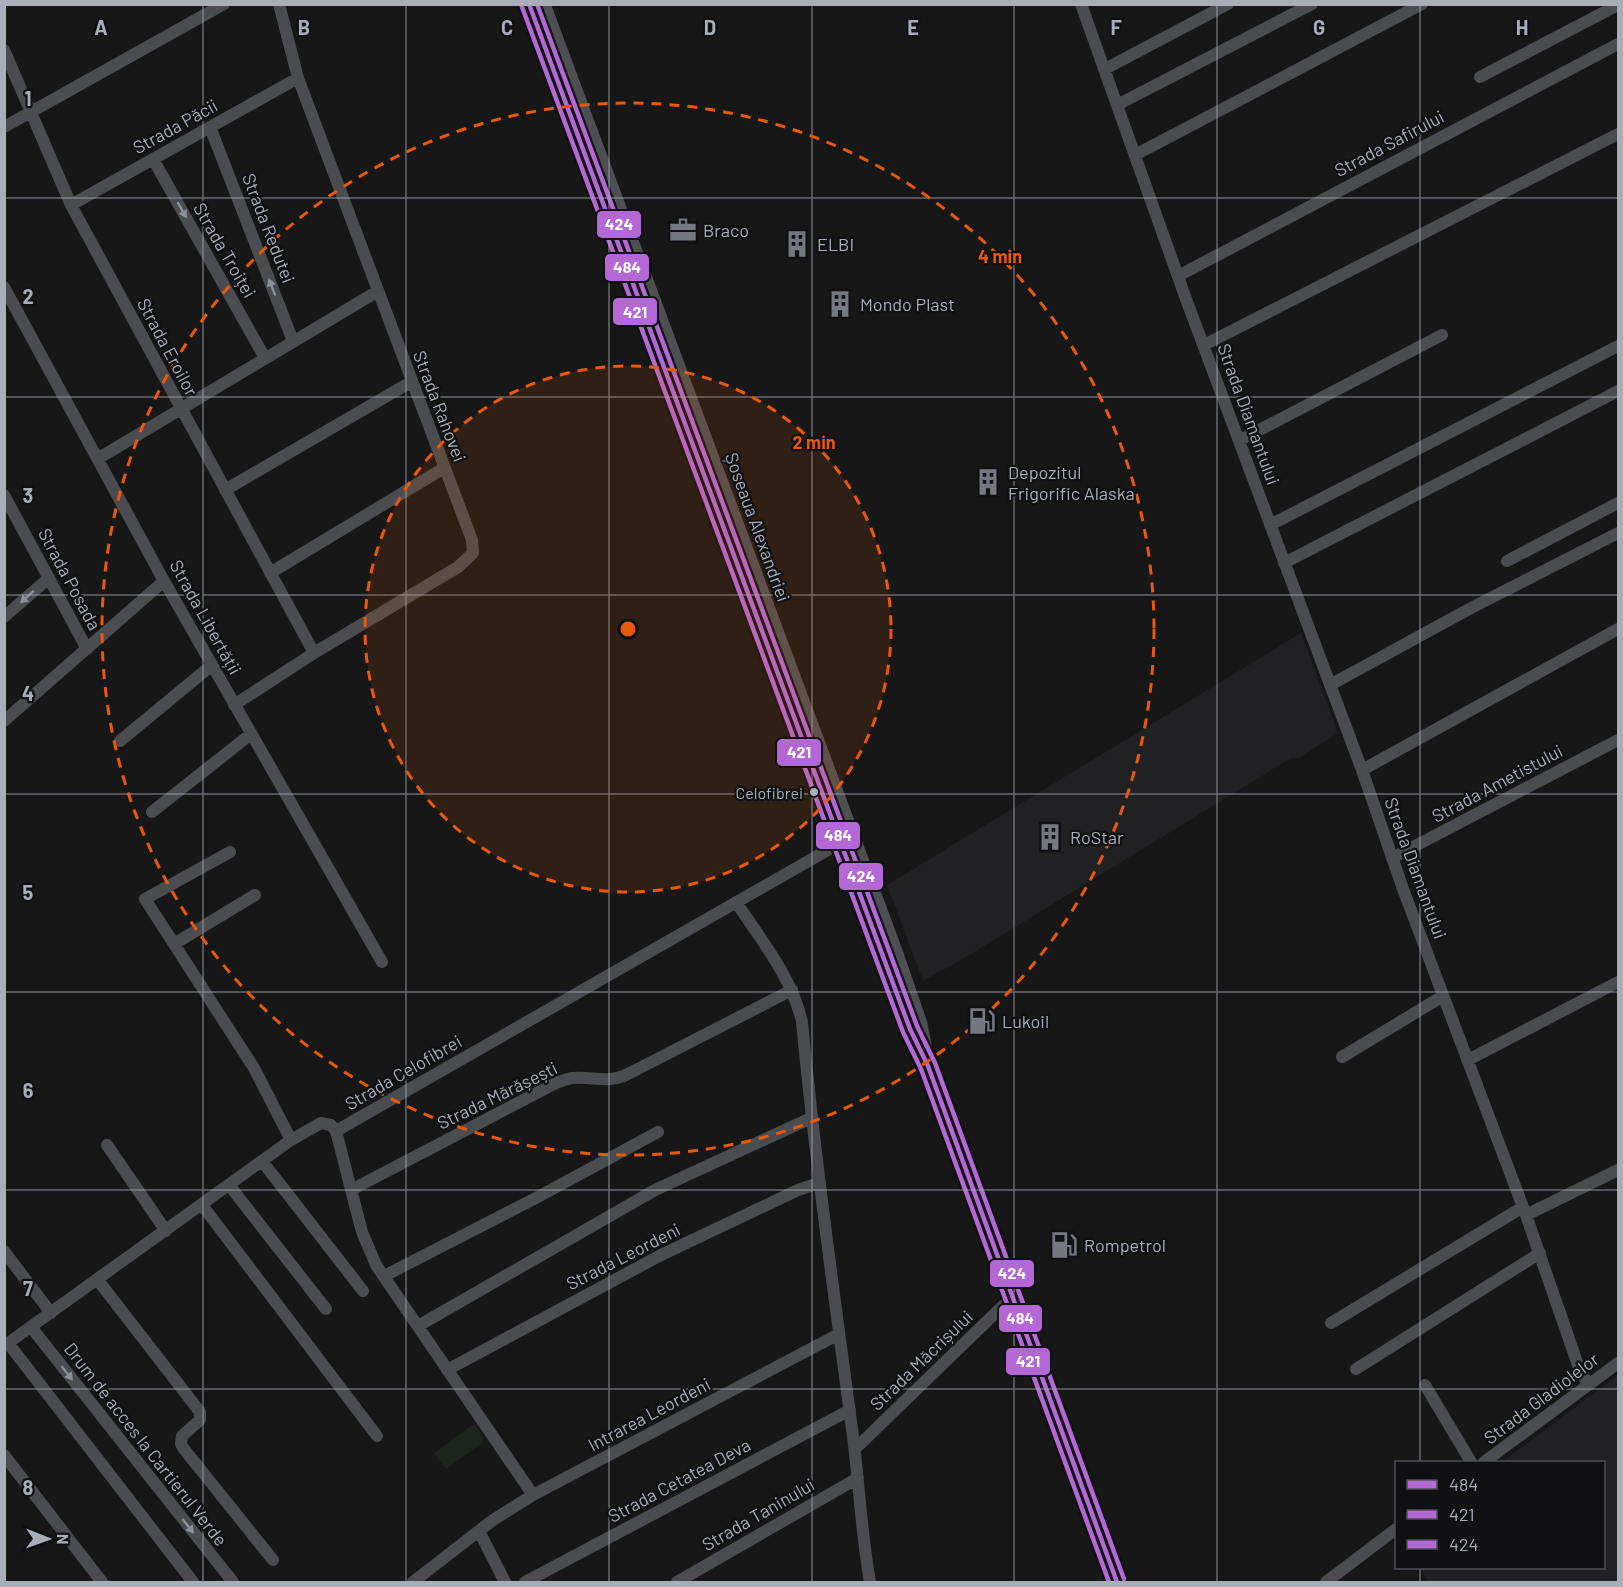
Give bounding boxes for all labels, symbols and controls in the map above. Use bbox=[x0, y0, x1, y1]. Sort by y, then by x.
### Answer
text: A bbox=[94, 15, 108, 39]
text: B bbox=[298, 15, 310, 39]
text: C bbox=[501, 15, 513, 39]
text: D bbox=[704, 15, 716, 39]
text: E bbox=[907, 15, 919, 39]
text: F bbox=[1110, 15, 1122, 39]
text: G bbox=[1313, 15, 1325, 39]
text: H bbox=[1516, 15, 1528, 39]
text: 1 bbox=[24, 86, 32, 110]
street label: Strada Păcii bbox=[129, 94, 221, 158]
street label: Strada Safirului bbox=[1331, 105, 1447, 181]
street label: Strada Redutei bbox=[238, 170, 300, 286]
street label: Strada Troiței bbox=[189, 199, 261, 301]
one-way arrow bbox=[177, 202, 187, 219]
line badge: 424 bbox=[596, 210, 642, 239]
text: 424 bbox=[605, 214, 633, 233]
office icon: Braco bbox=[668, 215, 698, 245]
place label: Braco bbox=[703, 219, 749, 241]
building icon: ELBI bbox=[782, 229, 812, 259]
place label: ELBI bbox=[817, 233, 854, 255]
text: 4 min bbox=[978, 245, 1022, 267]
line badge: 484 bbox=[604, 253, 650, 282]
text: 484 bbox=[613, 257, 641, 276]
one-way arrow bbox=[267, 278, 276, 296]
text: 2 bbox=[22, 284, 34, 308]
building icon: Mondo Plast bbox=[825, 289, 855, 319]
place label: Mondo Plast bbox=[860, 293, 955, 315]
street label: Strada Eroilor bbox=[133, 294, 203, 400]
line badge: 421 bbox=[612, 297, 658, 326]
text: 421 bbox=[623, 302, 647, 321]
street label: Strada Diamantului bbox=[1213, 340, 1285, 488]
street label: Strada Rahovei bbox=[409, 347, 471, 465]
text: 2 min bbox=[792, 431, 836, 453]
street label: Șoseaua Alexandriei bbox=[721, 449, 795, 605]
place label: Depozitul Frigorific Alaska bbox=[1008, 461, 1135, 504]
building icon: Depozitul Frigorific Alaska bbox=[973, 467, 1003, 497]
text: 3 bbox=[23, 483, 33, 507]
street label: Strada Posada bbox=[34, 524, 106, 634]
street label: Strada Libertății bbox=[165, 556, 247, 678]
one-way arrow bbox=[19, 590, 34, 604]
centre of rings bbox=[618, 619, 638, 639]
text: 4 bbox=[22, 681, 34, 705]
line badge: 421 bbox=[776, 738, 822, 767]
street label: Strada Ametistului bbox=[1428, 739, 1566, 827]
text: 421 bbox=[787, 742, 811, 761]
place label: Celofibrei bbox=[735, 783, 803, 802]
marker: Celofibrei bbox=[808, 786, 820, 798]
street label: Strada Diamantului bbox=[1380, 794, 1452, 942]
line badge: 484 bbox=[815, 821, 861, 850]
building icon: RoStar bbox=[1035, 822, 1065, 852]
text: 484 bbox=[824, 825, 852, 844]
place label: RoStar bbox=[1070, 826, 1124, 848]
line badge: 424 bbox=[838, 862, 884, 891]
text: 424 bbox=[847, 866, 875, 885]
text: 5 bbox=[23, 880, 34, 904]
fuel station icon: Lukoil bbox=[967, 1006, 997, 1036]
place label: Lukoil bbox=[1002, 1010, 1049, 1032]
street label: Strada Celofibrei bbox=[341, 1030, 465, 1114]
street label: Strada Mărășești bbox=[433, 1056, 561, 1134]
text: 6 bbox=[23, 1078, 34, 1102]
street label: Strada Leordeni bbox=[562, 1218, 684, 1294]
fuel station icon: Rompetrol bbox=[1049, 1230, 1079, 1260]
place label: Rompetrol bbox=[1084, 1234, 1166, 1256]
line badge: 424 bbox=[989, 1259, 1035, 1288]
text: 424 bbox=[998, 1263, 1026, 1282]
text: 7 bbox=[23, 1276, 33, 1300]
line badge: 484 bbox=[998, 1304, 1043, 1333]
street label: Strada Măcrișului bbox=[865, 1305, 977, 1415]
text: 484 bbox=[1006, 1308, 1034, 1327]
street label: Drum de acces la Cartierul Verde bbox=[60, 1338, 232, 1550]
line badge: 421 bbox=[1005, 1347, 1051, 1376]
street label: Strada Gladiolelor bbox=[1479, 1347, 1603, 1448]
text: 421 bbox=[1016, 1351, 1040, 1370]
one-way arrow bbox=[61, 1365, 74, 1381]
street label: Intrarea Leordeni bbox=[584, 1373, 714, 1455]
street label: Strada Cetatea Deva bbox=[604, 1433, 754, 1527]
legend bbox=[1395, 1461, 1605, 1569]
street label: Strada Taninului bbox=[698, 1473, 818, 1555]
text: 484 bbox=[1449, 1473, 1478, 1495]
text: 8 bbox=[23, 1475, 34, 1499]
text: 421 bbox=[1449, 1503, 1475, 1525]
north arrow bbox=[18, 1509, 78, 1569]
one-way arrow bbox=[182, 1518, 195, 1534]
text: 424 bbox=[1449, 1533, 1478, 1555]
text: N bbox=[54, 1534, 73, 1545]

